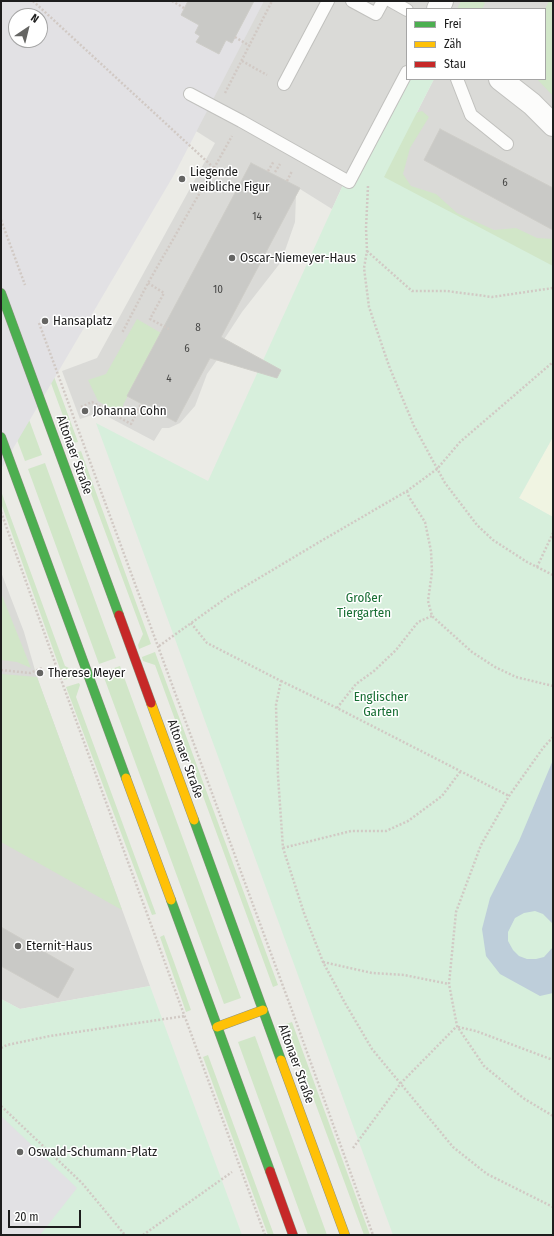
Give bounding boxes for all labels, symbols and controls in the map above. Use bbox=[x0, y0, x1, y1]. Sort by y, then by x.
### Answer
north arrow bbox=[8, 8, 48, 48]
legend bbox=[406, 8, 546, 80]
text: N bbox=[28, 11, 41, 26]
text: Frei bbox=[444, 17, 462, 31]
text: Zäh bbox=[444, 37, 462, 51]
text: Stau bbox=[444, 57, 466, 71]
place label: Liegende weibliche Figur bbox=[190, 164, 270, 195]
marker: Liegende weibliche Figur bbox=[177, 174, 187, 184]
house number: 6 bbox=[502, 176, 508, 190]
house number: 14 bbox=[252, 210, 262, 224]
place label: Oscar-Niemeyer-Haus bbox=[240, 250, 356, 266]
marker: Oscar-Niemeyer-Haus bbox=[227, 253, 237, 263]
house number: 10 bbox=[213, 283, 223, 297]
place label: Hansaplatz bbox=[53, 313, 112, 329]
marker: Hansaplatz bbox=[40, 316, 50, 326]
house number: 8 bbox=[195, 321, 201, 335]
house number: 6 bbox=[184, 342, 190, 356]
house number: 4 bbox=[166, 372, 172, 386]
place label: Johanna Cohn bbox=[93, 403, 167, 419]
marker: Johanna Cohn bbox=[80, 406, 90, 416]
street label: Altonaer Straße bbox=[52, 413, 96, 497]
park label: Großer Tiergarten bbox=[337, 590, 391, 621]
place label: Therese Meyer bbox=[48, 665, 125, 681]
marker: Therese Meyer bbox=[35, 668, 45, 678]
park label: Englischer Garten bbox=[354, 689, 408, 720]
street label: Altonaer Straße bbox=[163, 717, 207, 801]
place label: Eternit-Haus bbox=[26, 938, 92, 954]
marker: Eternit-Haus bbox=[13, 941, 23, 951]
street label: Altonaer Straße bbox=[274, 1022, 318, 1106]
place label: Oswald-Schumann-Platz bbox=[28, 1144, 157, 1160]
marker: Oswald-Schumann-Platz bbox=[15, 1147, 25, 1157]
scale bar bbox=[10, 1202, 83, 1228]
text: 20 m bbox=[15, 1210, 39, 1224]

